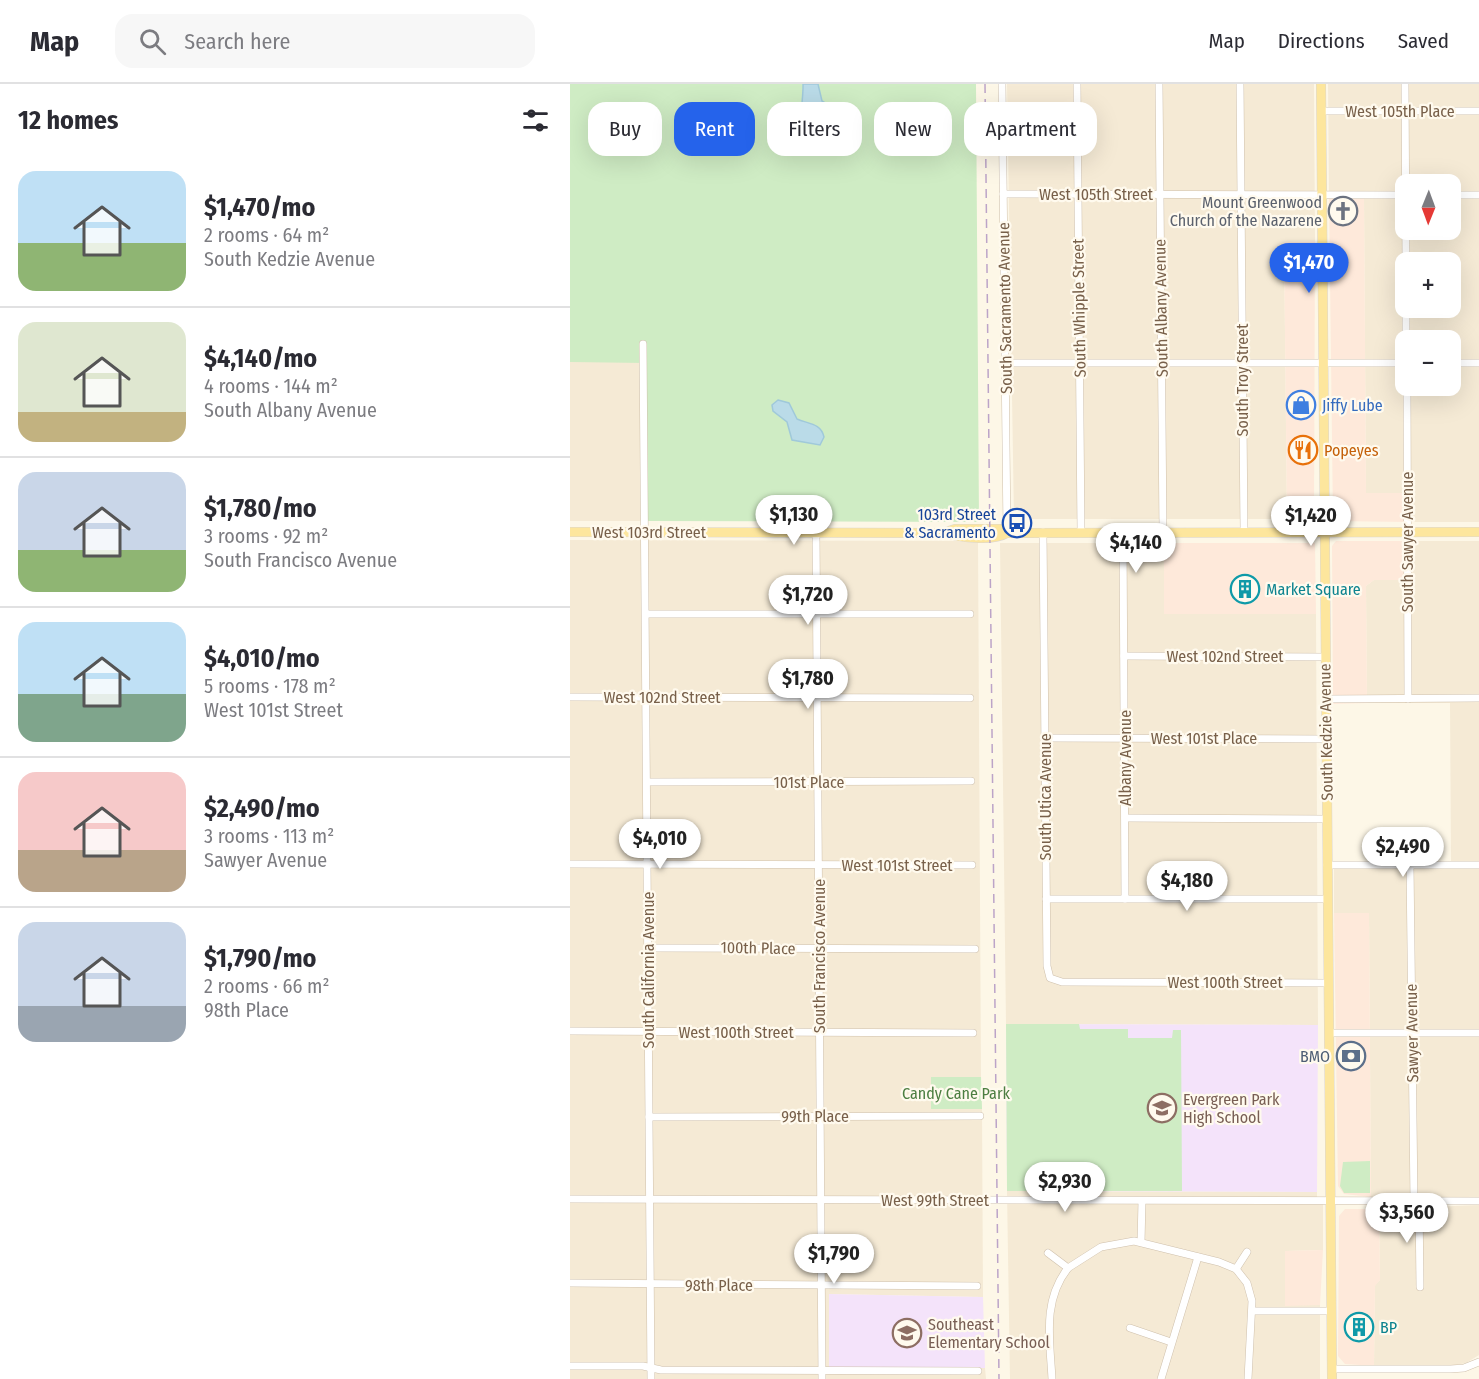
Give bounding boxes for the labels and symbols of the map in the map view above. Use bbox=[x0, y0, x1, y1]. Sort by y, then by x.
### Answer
street label: West 105th Place bbox=[1345, 102, 1455, 121]
north arrow bbox=[1395, 174, 1461, 240]
street label: West 105th Street bbox=[1039, 185, 1154, 204]
place label: Mount Greenwood Church of the Nazarene bbox=[1170, 193, 1322, 230]
church icon: Mount Greenwood Church of the Nazarene bbox=[1327, 195, 1359, 227]
street label: South Sacramento Avenue bbox=[994, 222, 1016, 394]
street label: South Whipple Street bbox=[1068, 238, 1090, 378]
street label: South Albany Avenue bbox=[1150, 239, 1172, 377]
pin: $1,470 bbox=[1260, 243, 1358, 294]
street label: South Troy Street bbox=[1233, 323, 1252, 436]
shop icon: Jiffy Lube bbox=[1285, 389, 1317, 421]
place label: Jiffy Lube bbox=[1322, 396, 1383, 415]
restaurant icon: Popeyes bbox=[1287, 434, 1319, 466]
place label: Popeyes bbox=[1324, 441, 1379, 460]
street label: South Sawyer Avenue bbox=[1398, 472, 1417, 612]
pin: $1,130 bbox=[745, 495, 843, 546]
pin: $1,420 bbox=[1262, 496, 1360, 547]
place label: 103rd Street & Sacramento bbox=[904, 505, 997, 542]
bus stop icon: 103rd Street & Sacramento bbox=[1001, 507, 1033, 539]
street label: West 103rd Street bbox=[592, 523, 707, 542]
pin: $4,140 bbox=[1087, 523, 1185, 574]
building icon: Market Square bbox=[1229, 573, 1261, 605]
pin: $1,720 bbox=[759, 575, 857, 626]
place label: Market Square bbox=[1266, 580, 1361, 599]
street label: West 102nd Street bbox=[1166, 647, 1284, 666]
pin: $1,780 bbox=[759, 659, 857, 710]
street label: South Kedzie Avenue bbox=[1315, 663, 1337, 801]
street label: West 102nd Street bbox=[603, 688, 721, 707]
street label: Albany Avenue bbox=[1116, 710, 1135, 806]
street label: West 101st Place bbox=[1151, 729, 1257, 748]
street label: South Utica Avenue bbox=[1036, 733, 1055, 861]
street label: 101st Place bbox=[774, 773, 845, 792]
pin: $4,010 bbox=[611, 819, 709, 870]
pin: $2,490 bbox=[1354, 827, 1452, 878]
street label: West 101st Street bbox=[841, 856, 953, 875]
pin: $4,180 bbox=[1138, 861, 1236, 912]
street label: South Francisco Avenue bbox=[810, 879, 829, 1033]
street label: South California Avenue bbox=[639, 891, 658, 1048]
street label: 100th Place bbox=[720, 938, 796, 958]
street label: West 100th Street bbox=[1167, 973, 1283, 992]
street label: Sawyer Avenue bbox=[1402, 983, 1422, 1082]
street label: West 100th Street bbox=[678, 1023, 794, 1042]
bank icon: BMO bbox=[1335, 1040, 1367, 1072]
place label: BMO bbox=[1300, 1047, 1330, 1066]
park label: Candy Cane Park bbox=[902, 1084, 1011, 1103]
place label: Evergreen Park High School bbox=[1183, 1090, 1280, 1127]
school or university icon: Evergreen Park High School bbox=[1146, 1092, 1178, 1124]
street label: 99th Place bbox=[781, 1107, 849, 1126]
pin: $2,930 bbox=[1016, 1162, 1114, 1213]
street label: West 99th Street bbox=[881, 1191, 990, 1210]
pin: $3,560 bbox=[1358, 1193, 1456, 1244]
pin: $1,790 bbox=[785, 1234, 883, 1285]
street label: 98th Place bbox=[685, 1276, 753, 1295]
building icon: BP bbox=[1343, 1311, 1375, 1343]
place label: Southeast Elementary School bbox=[928, 1315, 1050, 1352]
school or university icon: Southeast Elementary School bbox=[891, 1317, 923, 1349]
place label: BP bbox=[1380, 1318, 1397, 1337]

